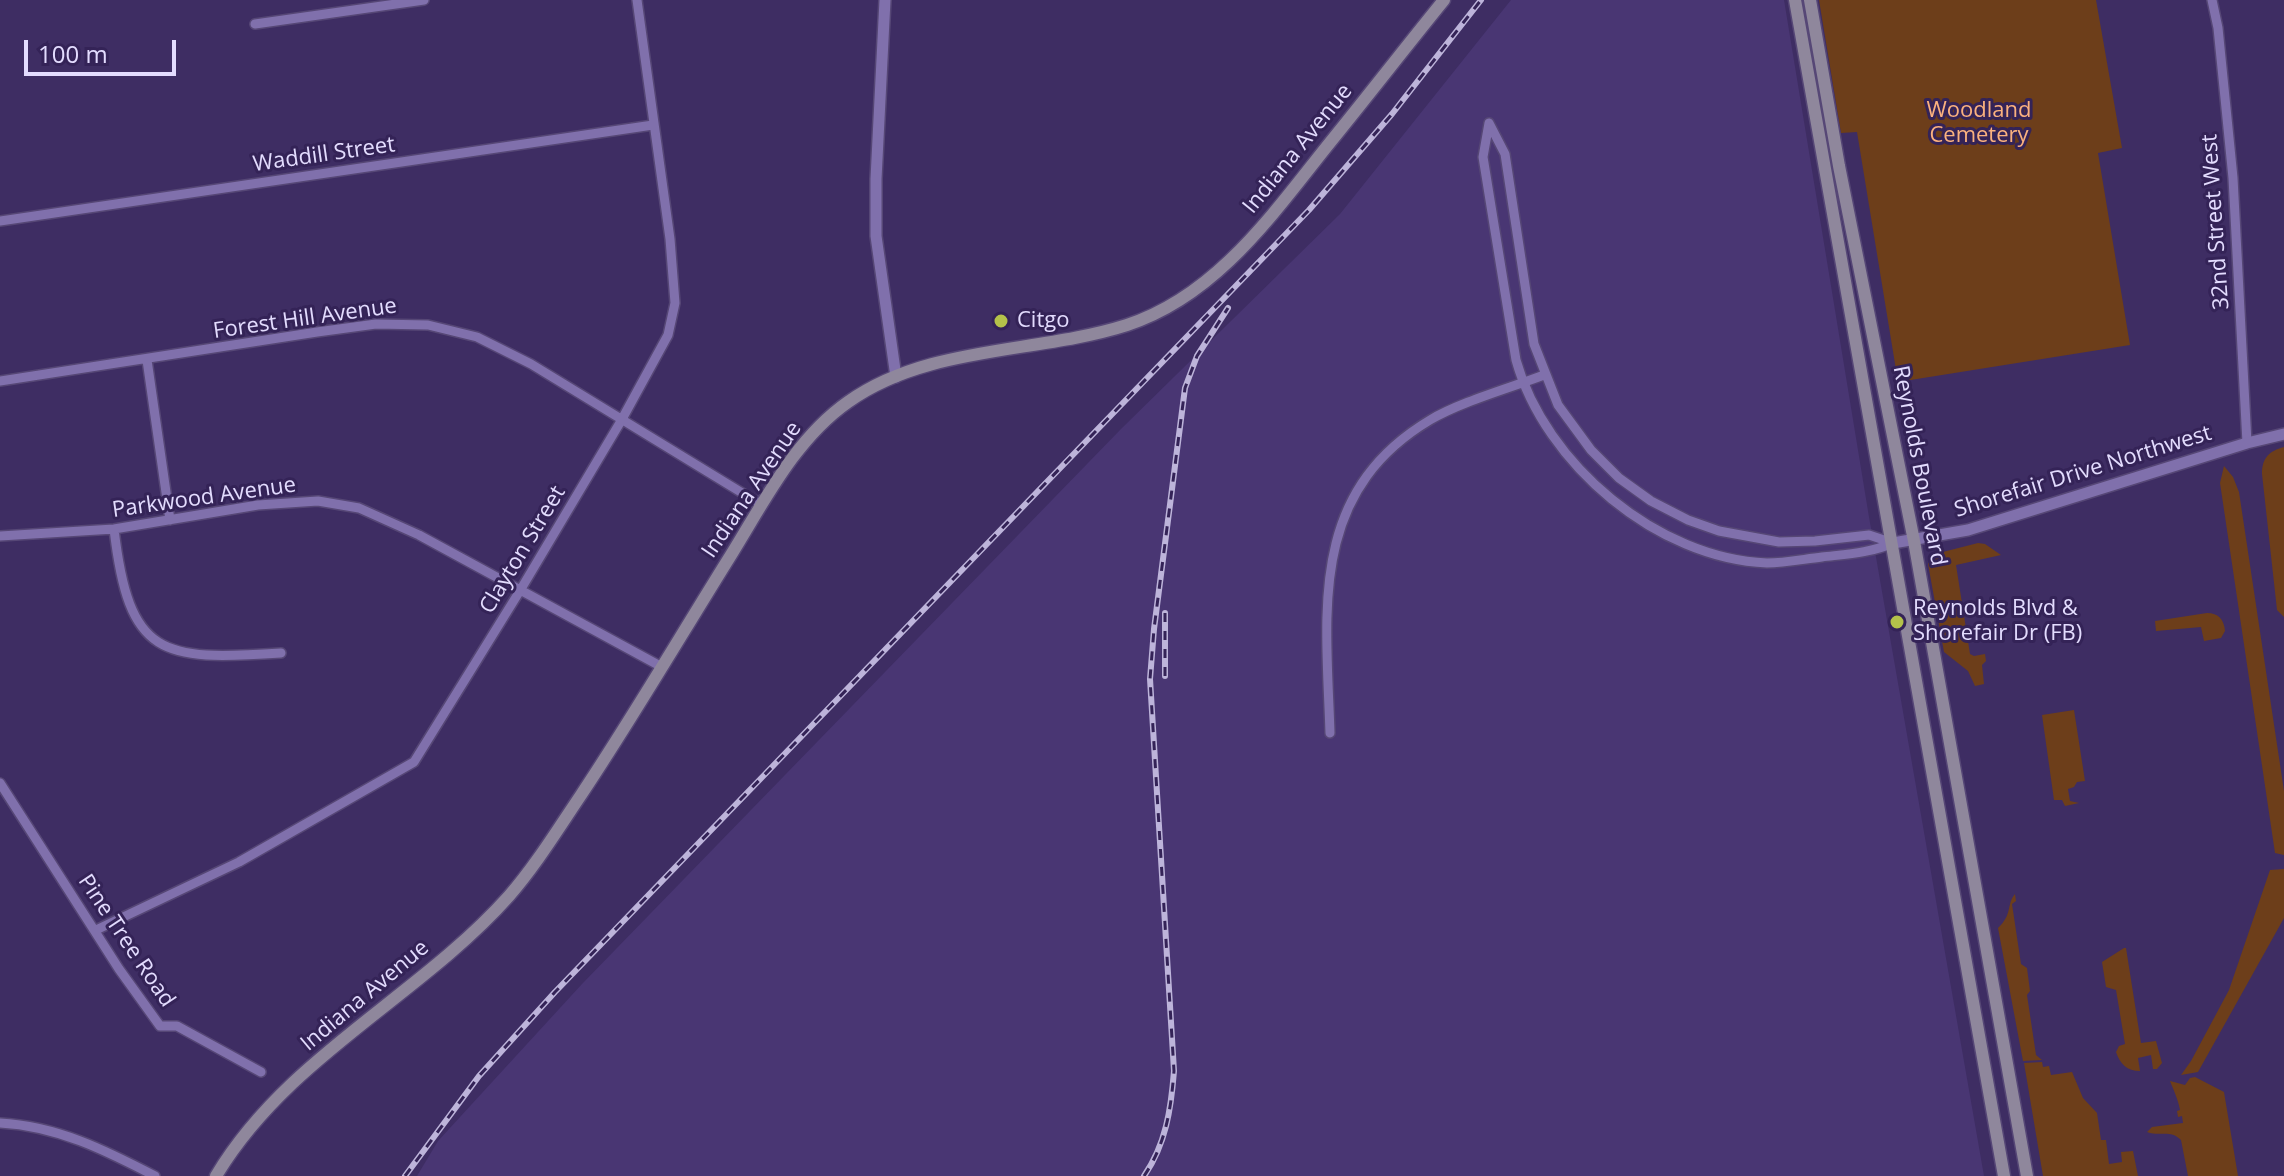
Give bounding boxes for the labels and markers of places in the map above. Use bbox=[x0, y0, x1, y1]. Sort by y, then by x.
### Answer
place label: Citgo bbox=[1017, 308, 1069, 334]
marker: Citgo bbox=[992, 312, 1010, 330]
place label: Reynolds Blvd & Shorefair Dr (FB) bbox=[1913, 596, 2082, 648]
marker: Reynolds Blvd & Shorefair Dr (FB) bbox=[1888, 613, 1906, 631]

